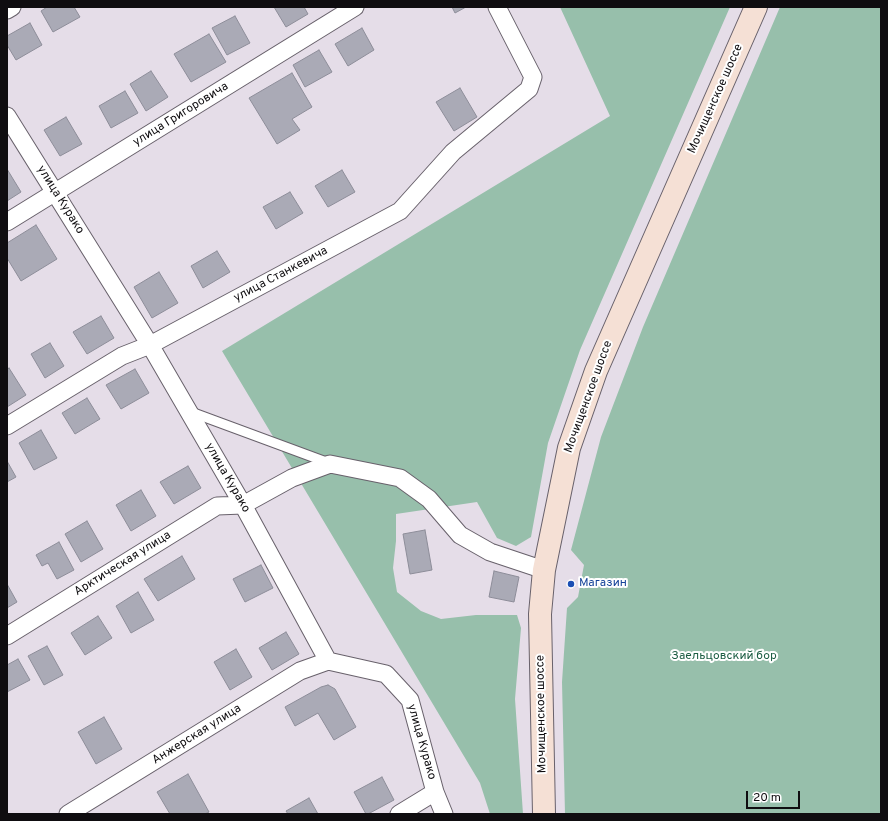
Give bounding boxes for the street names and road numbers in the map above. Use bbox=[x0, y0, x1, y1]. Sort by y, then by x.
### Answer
street label: Мочищенское шоссе bbox=[685, 42, 747, 156]
street label: улица Григоровича bbox=[131, 80, 231, 150]
street label: улица Курако bbox=[33, 163, 87, 237]
street label: улица Станкевича bbox=[232, 244, 330, 306]
street label: Мочищенское шоссе bbox=[562, 339, 616, 455]
street label: улица Курако bbox=[201, 441, 253, 515]
street label: Арктическая улица bbox=[72, 528, 174, 600]
street label: Мочищенское шоссе bbox=[534, 655, 550, 773]
street label: Анжерская улица bbox=[150, 702, 244, 768]
street label: улица Курако bbox=[403, 703, 439, 781]

